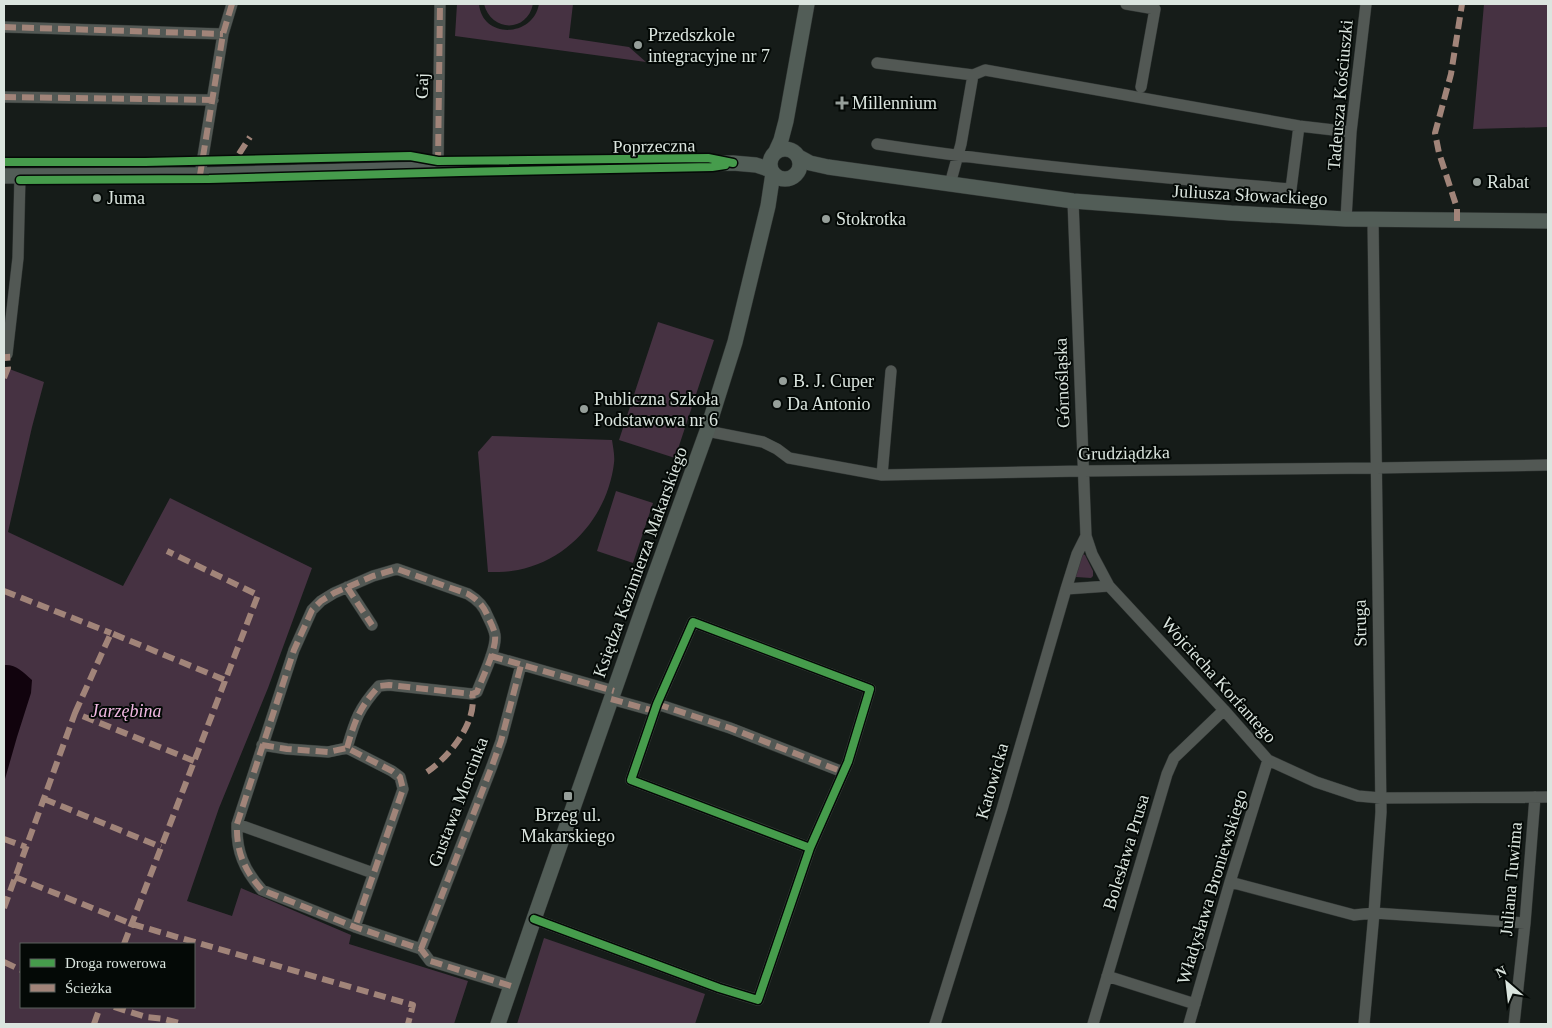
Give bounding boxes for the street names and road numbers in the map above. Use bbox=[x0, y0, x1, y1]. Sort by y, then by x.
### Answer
street label: Tadeusza Kościuszki bbox=[1323, 19, 1357, 171]
street label: Gaj bbox=[412, 73, 432, 99]
street label: Poprzeczna bbox=[612, 135, 696, 157]
street label: Juliusza Słowackiego bbox=[1172, 181, 1328, 209]
street label: Górnośląska bbox=[1050, 338, 1074, 428]
street label: Grudziądzka bbox=[1078, 442, 1170, 464]
street label: Księdza Kazimierza Makarskiego bbox=[589, 444, 691, 680]
street label: Struga bbox=[1350, 599, 1370, 647]
street label: Wojciecha Korfantego bbox=[1157, 613, 1281, 747]
street label: Gustawa Morcinka bbox=[424, 734, 492, 870]
street label: Katowicka bbox=[972, 741, 1012, 821]
street label: Władysława Broniewskiego bbox=[1173, 787, 1251, 987]
street label: Bolesława Prusa bbox=[1099, 792, 1153, 912]
street label: Juliana Tuwima bbox=[1496, 821, 1526, 937]

